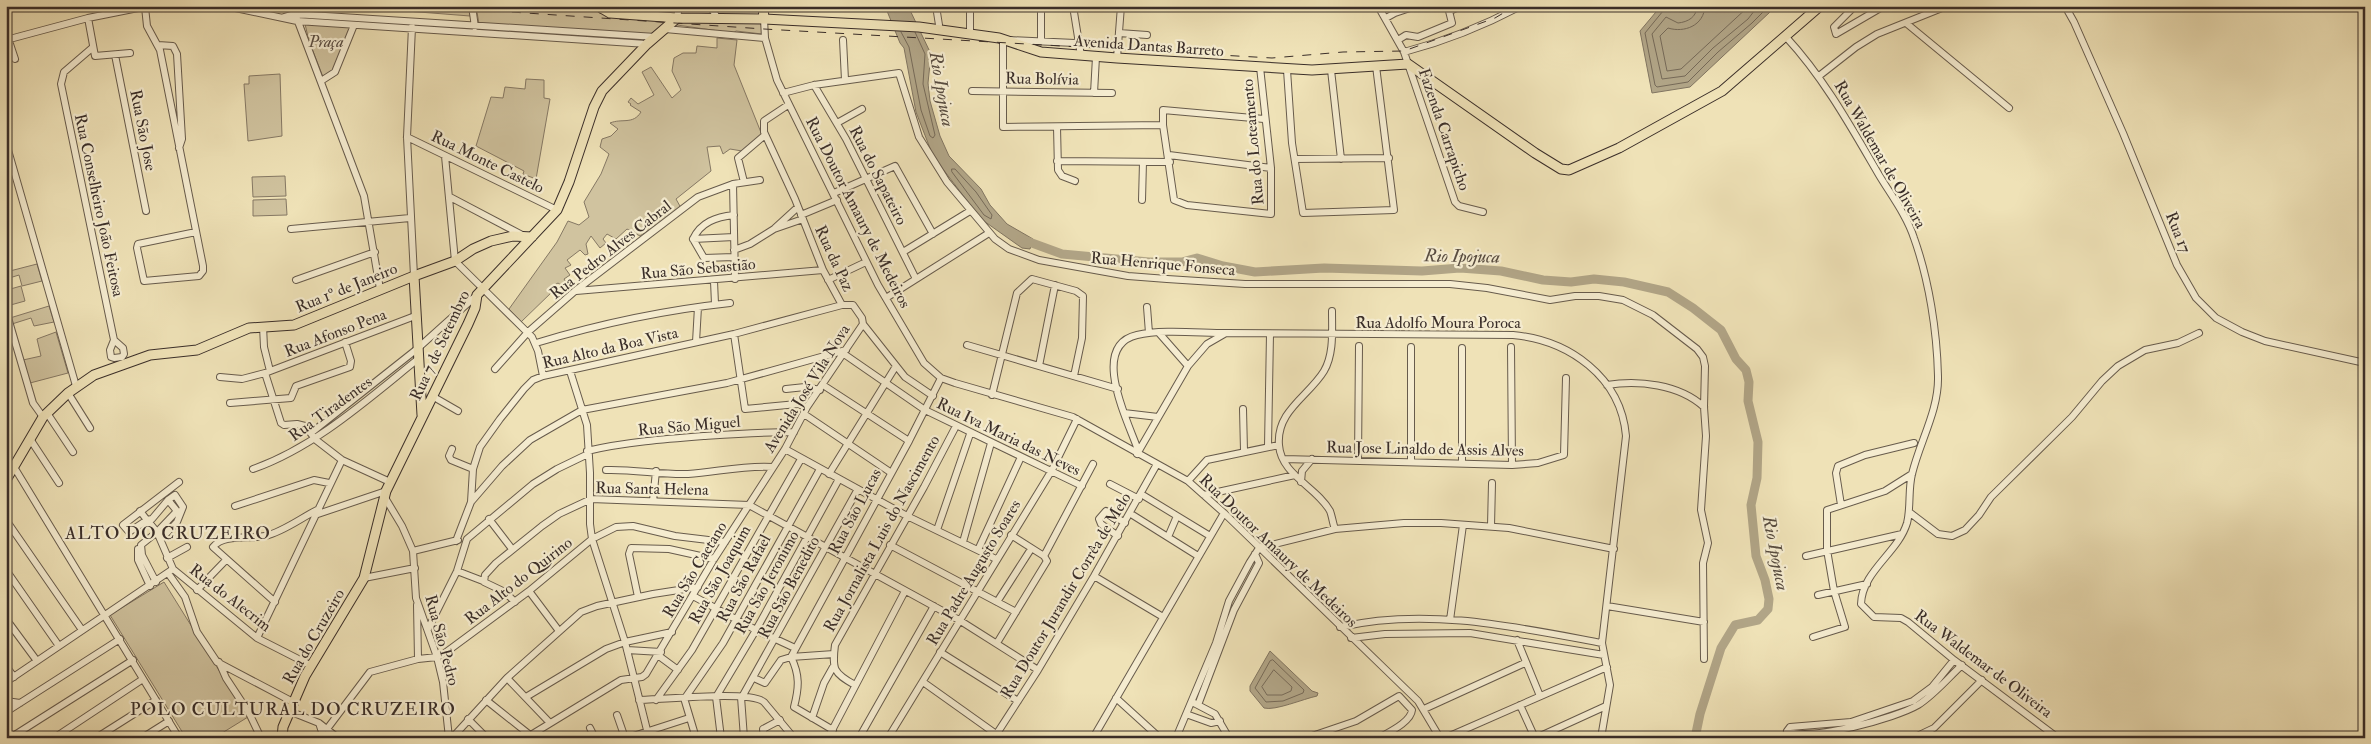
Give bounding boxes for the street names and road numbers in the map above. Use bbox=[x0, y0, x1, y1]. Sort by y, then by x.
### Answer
street label: Avenida Dantas Barreto bbox=[1072, 31, 1225, 61]
street label: Fazenda Carrapicho bbox=[1413, 66, 1474, 194]
street label: Rua Bolívia bbox=[1005, 68, 1079, 90]
street label: Rua Waldemar de Oliveira bbox=[1830, 77, 1931, 232]
street label: Rua do Loteamento bbox=[1238, 78, 1268, 206]
street label: Rua São Jose bbox=[124, 88, 161, 173]
street label: Rua Conselheiro João Feitosa bbox=[69, 112, 128, 299]
street label: Rua Doutor Amaury de Medeiros bbox=[801, 113, 915, 312]
street label: Rua do Sapateiro bbox=[844, 123, 912, 229]
street label: Rua Monte Castelo bbox=[428, 126, 548, 198]
street label: Rua Pedro Alves Cabral bbox=[546, 196, 676, 304]
street label: Rua 17 bbox=[2161, 209, 2196, 256]
street label: Rua da Paz bbox=[810, 222, 858, 295]
street label: Rua Henrique Fonseca bbox=[1090, 248, 1236, 280]
street label: Rua São Sebastião bbox=[640, 254, 757, 284]
street label: Rua 1º de Janeiro bbox=[293, 258, 401, 318]
street label: Rua 7 de Setembro bbox=[406, 287, 474, 404]
street label: Rua Afonso Pena bbox=[281, 304, 390, 362]
street label: Rua Adolfo Moura Poroca bbox=[1355, 313, 1521, 333]
street label: Avenida José Vila Nova bbox=[759, 320, 855, 458]
street label: Rua Alto da Boa Vista bbox=[540, 323, 680, 373]
street label: Rua Tiradentes bbox=[285, 372, 376, 446]
street label: Rua Iva Maria das Neves bbox=[933, 393, 1084, 480]
street label: Rua São Miguel bbox=[637, 412, 741, 440]
street label: Rua Jornalista Luis do Nascimento bbox=[819, 431, 945, 636]
street label: Rua Jose Linaldo de Assis Alves bbox=[1326, 437, 1524, 462]
street label: Rua São Lucas bbox=[824, 465, 886, 558]
street label: Rua Doutor Amaury de Medeiros bbox=[1195, 470, 1362, 632]
street label: Rua Santa Helena bbox=[595, 478, 709, 500]
street label: Rua Doutor Jurandir Corrêa de Melo bbox=[996, 489, 1136, 703]
street label: Rua Padre Augusto Soares bbox=[922, 496, 1025, 649]
street label: Rua São Caetano bbox=[658, 518, 732, 621]
street label: Rua São Joaquim bbox=[685, 521, 756, 628]
street label: Rua São Jeronimo bbox=[730, 527, 805, 638]
street label: Rua São Rafael bbox=[712, 531, 775, 626]
street label: Rua Alto do Quirino bbox=[461, 532, 577, 629]
street label: Rua São Benedito bbox=[754, 533, 824, 642]
street label: Rua do Alecrim bbox=[185, 560, 276, 636]
street label: Rua do Cruzeiro bbox=[279, 585, 349, 688]
street label: Rua São Pedro bbox=[420, 593, 464, 688]
street label: Rua Waldemar de Oliveira bbox=[1911, 605, 2057, 722]

